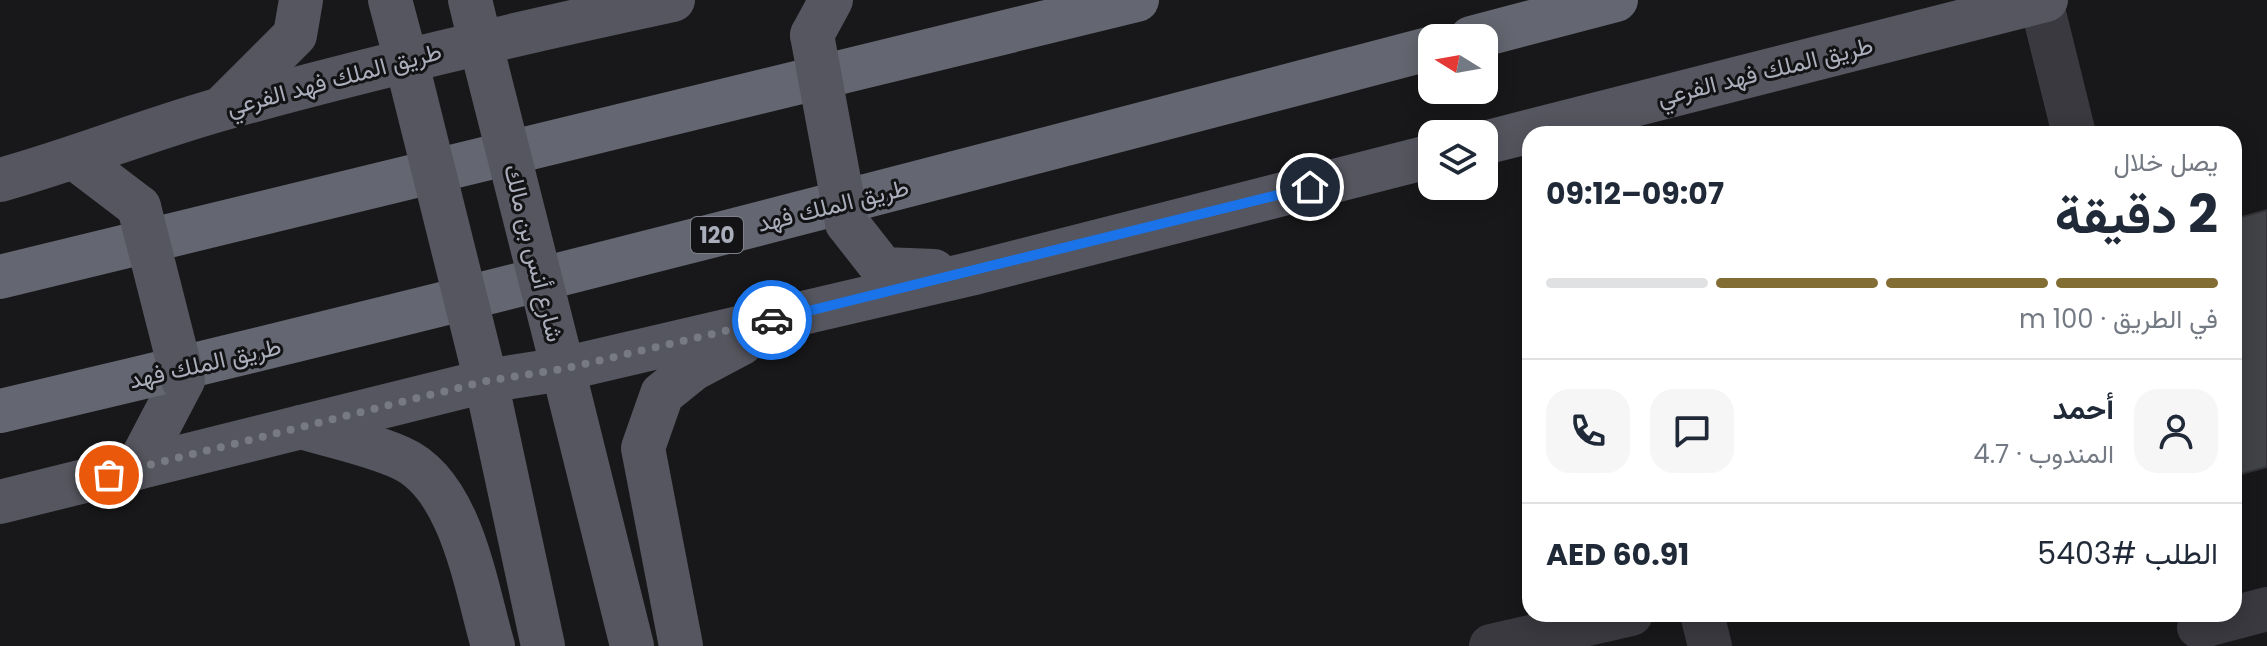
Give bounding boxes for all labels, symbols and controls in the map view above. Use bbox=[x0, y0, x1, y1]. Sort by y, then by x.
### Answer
north arrow bbox=[1418, 24, 1498, 104]
map controls bbox=[1418, 24, 1498, 200]
street label: طريق الملك فهد الفرعي bbox=[1654, 28, 1877, 117]
street label: طريق الملك فهد الفرعي bbox=[223, 34, 446, 126]
button: layers bbox=[1418, 120, 1498, 200]
text: يصل خلال bbox=[2113, 144, 2218, 180]
pin bbox=[1276, 153, 1344, 221]
street label: شارع أنس بن مالك bbox=[496, 161, 572, 345]
icon: home bbox=[1288, 165, 1332, 209]
street label: طريق الملك فهد bbox=[754, 170, 912, 240]
text: 09:07–09:12 bbox=[1546, 172, 1724, 215]
text: 2 دقيقة bbox=[2055, 178, 2218, 251]
road number: 120 bbox=[691, 217, 743, 253]
courier bbox=[732, 280, 812, 360]
icon: car bbox=[750, 298, 794, 342]
text: في الطريق · 100 m bbox=[2019, 301, 2218, 337]
street label: طريق الملك فهد bbox=[126, 329, 284, 397]
text: أحمد bbox=[2052, 387, 2114, 430]
button: phone bbox=[1546, 389, 1630, 473]
button: chat bbox=[1650, 389, 1734, 473]
button: person bbox=[2134, 389, 2218, 473]
text: المندوب · 4.7 bbox=[1973, 436, 2114, 472]
pin bbox=[75, 441, 143, 509]
icon: bag bbox=[87, 453, 131, 497]
text: الطلب #5403 bbox=[2037, 532, 2218, 575]
text: AED 60.91 bbox=[1546, 533, 1689, 576]

